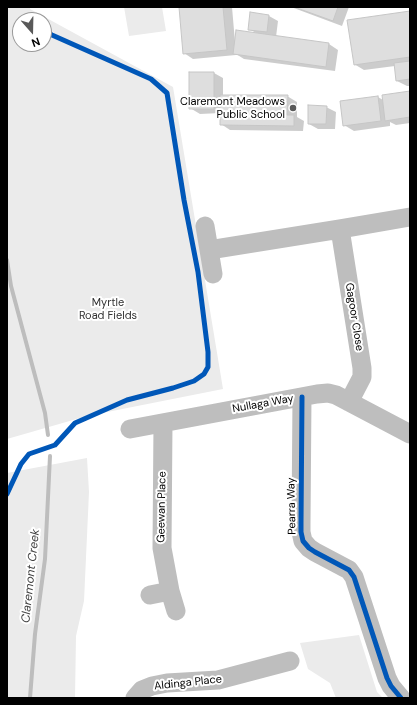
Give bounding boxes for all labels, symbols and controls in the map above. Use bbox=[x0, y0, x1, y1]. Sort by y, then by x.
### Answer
north arrow bbox=[12, 12, 52, 52]
text: N bbox=[30, 34, 42, 50]
place label: Claremont Meadows Public School bbox=[180, 95, 285, 121]
marker: Claremont Meadows Public School bbox=[288, 103, 298, 113]
street label: Gagoor Close bbox=[342, 282, 366, 352]
park label: Myrtle Road Fields bbox=[79, 296, 137, 322]
street label: Nullaga Way bbox=[231, 392, 295, 416]
street label: Geewan Place bbox=[155, 471, 169, 543]
street label: Pearra Way bbox=[285, 477, 299, 535]
water label: Claremont Creek bbox=[19, 528, 43, 624]
street label: Aldinga Place bbox=[153, 673, 223, 693]

